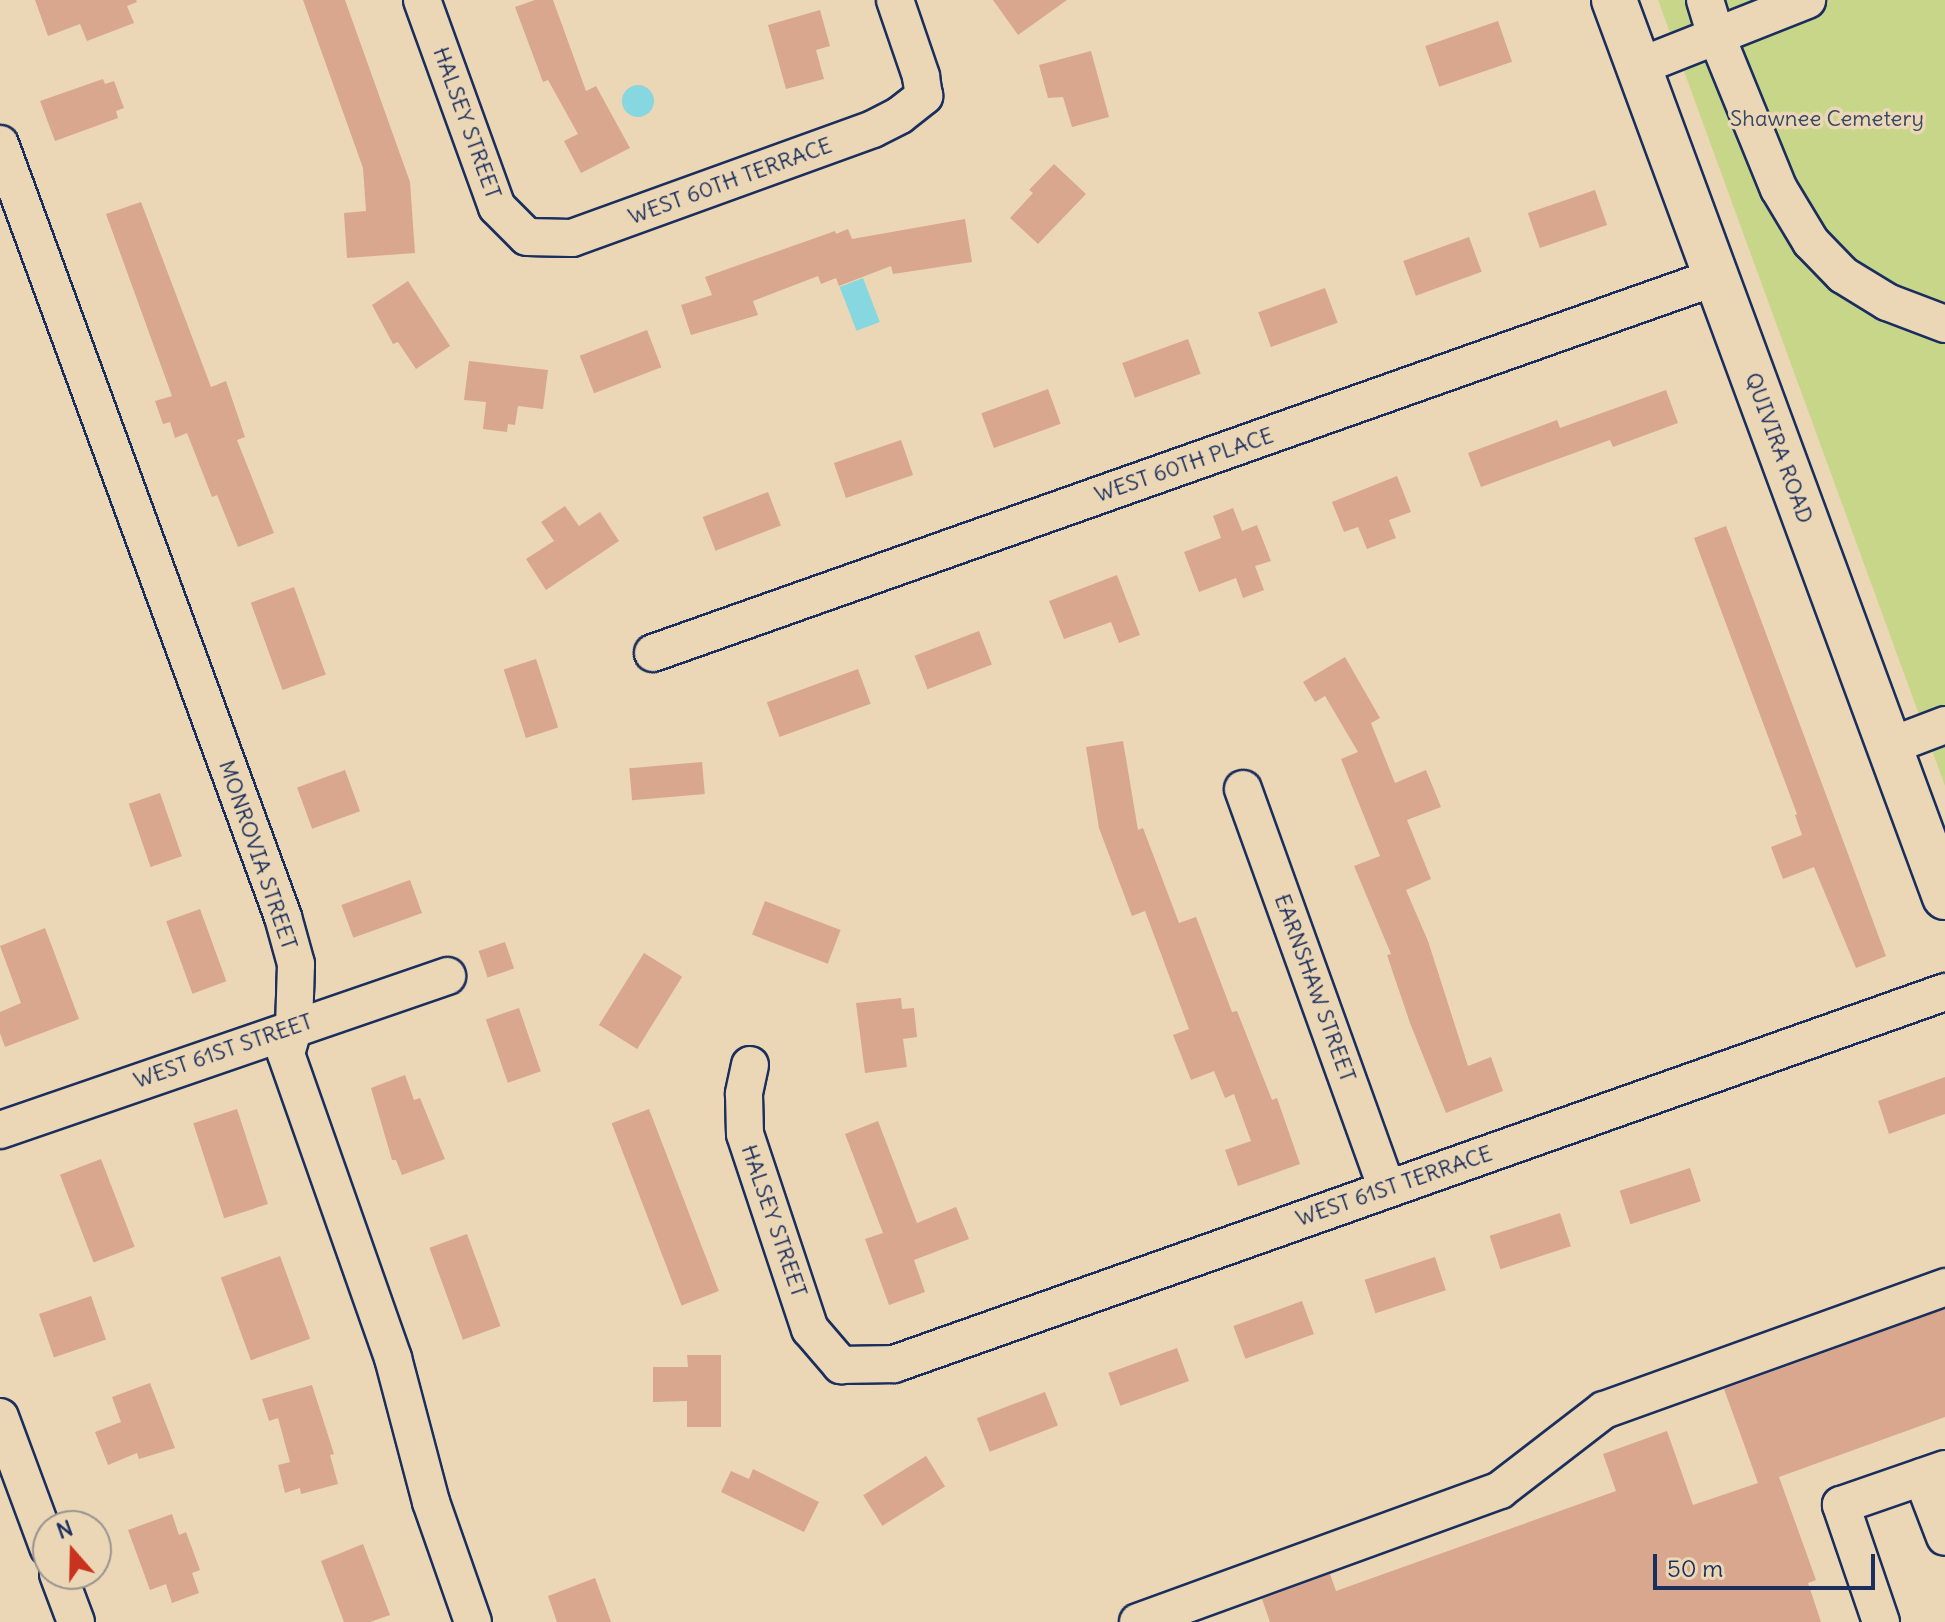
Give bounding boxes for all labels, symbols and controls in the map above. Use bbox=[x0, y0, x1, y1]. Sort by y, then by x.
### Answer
street label: HALSEY STREET bbox=[427, 44, 507, 202]
park label: Shawnee Cemetery bbox=[1730, 106, 1924, 132]
street label: WEST 60TH TERRACE bbox=[625, 132, 835, 230]
street label: QUIVIRA ROAD bbox=[1739, 369, 1819, 527]
street label: WEST 60TH PLACE bbox=[1091, 422, 1277, 508]
street label: MONROVIA STREET bbox=[213, 757, 303, 953]
street label: EARNSHAW STREET bbox=[1269, 890, 1361, 1086]
street label: WEST 61ST STREET bbox=[130, 1008, 316, 1094]
street label: WEST 61ST TERRACE bbox=[1292, 1140, 1496, 1232]
street label: HALSEY STREET bbox=[736, 1141, 812, 1301]
north arrow bbox=[32, 1510, 112, 1590]
text: N bbox=[53, 1514, 76, 1545]
scale bar bbox=[1657, 1538, 1879, 1588]
text: 50 m bbox=[1667, 1553, 1723, 1583]

